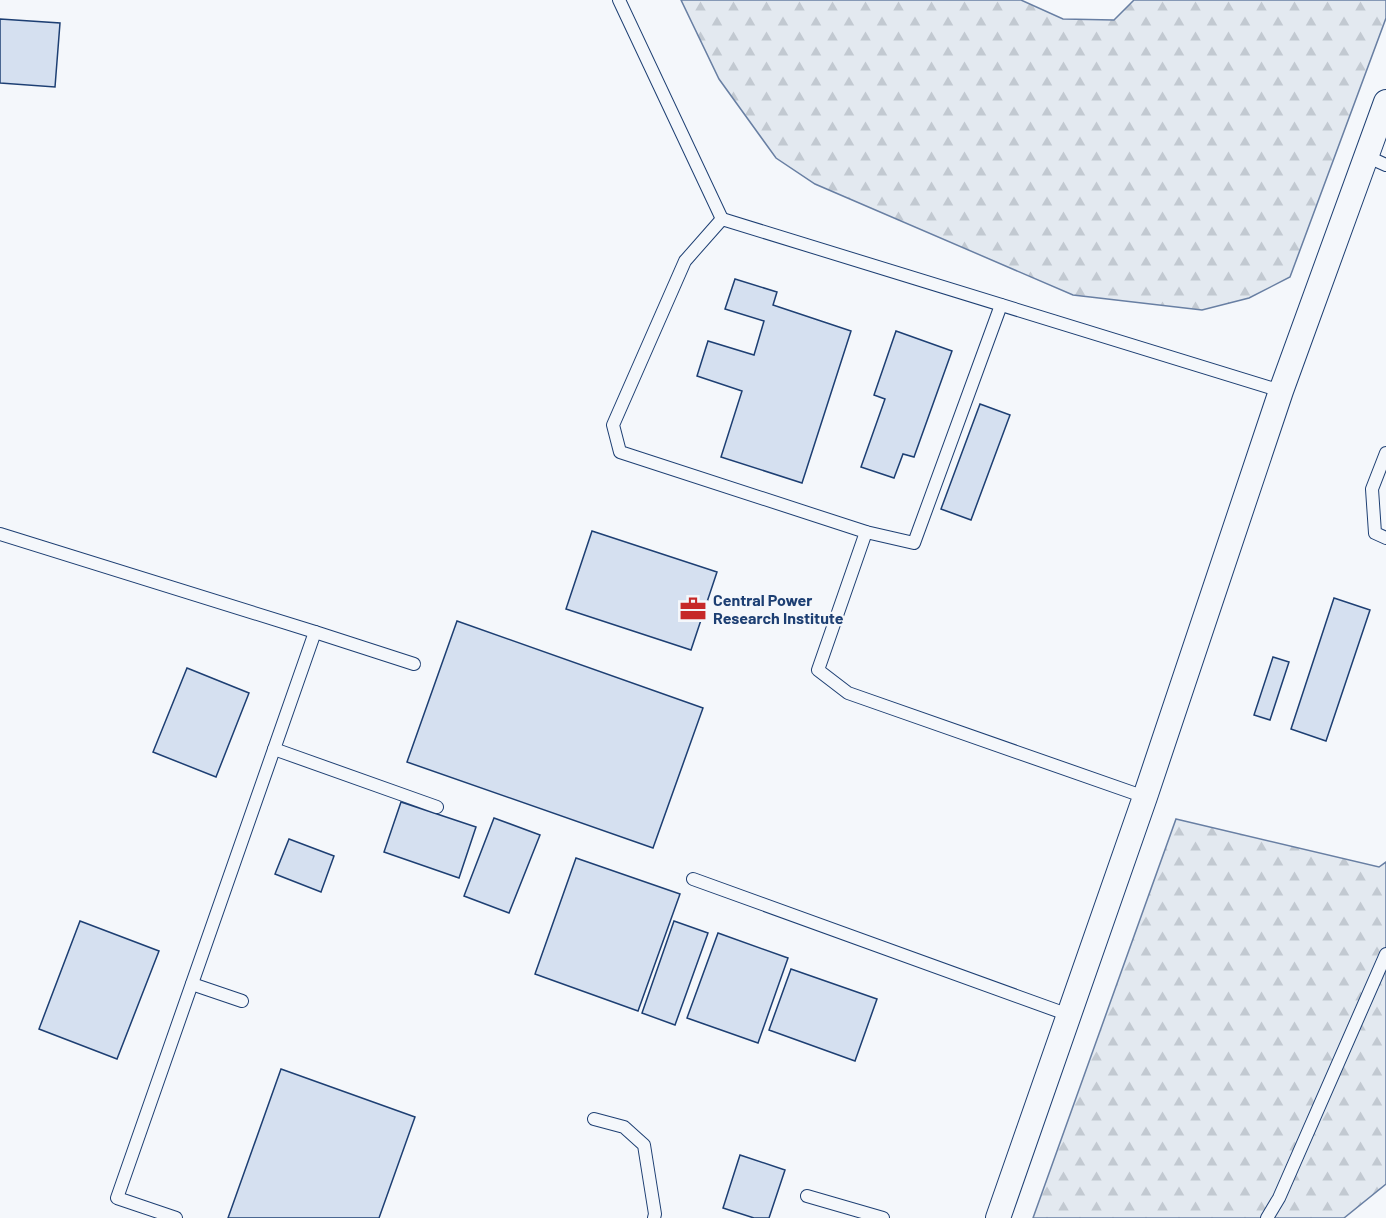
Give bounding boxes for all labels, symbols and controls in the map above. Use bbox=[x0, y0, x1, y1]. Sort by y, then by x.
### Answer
place label: Central Power Research Institute bbox=[713, 590, 844, 627]
office icon: Central Power Research Institute bbox=[678, 594, 708, 624]

